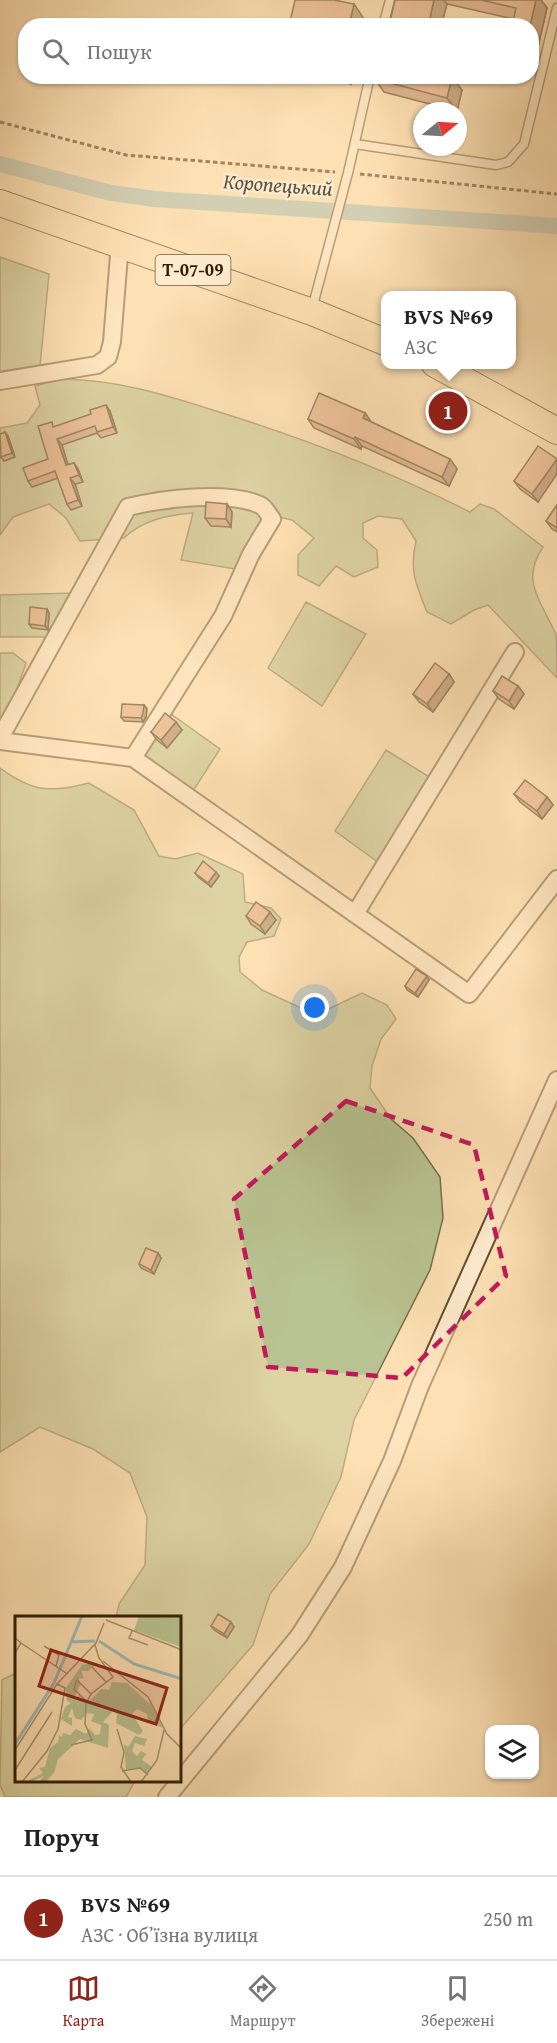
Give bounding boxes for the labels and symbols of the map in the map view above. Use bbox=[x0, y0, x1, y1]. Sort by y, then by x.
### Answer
north arrow bbox=[413, 102, 467, 156]
water label: Коропецький bbox=[222, 165, 334, 204]
road number: Т-07-09 bbox=[156, 255, 230, 285]
pin: 1 bbox=[428, 388, 468, 434]
your location bbox=[300, 993, 329, 1022]
inset map bbox=[15, 1616, 182, 1782]

